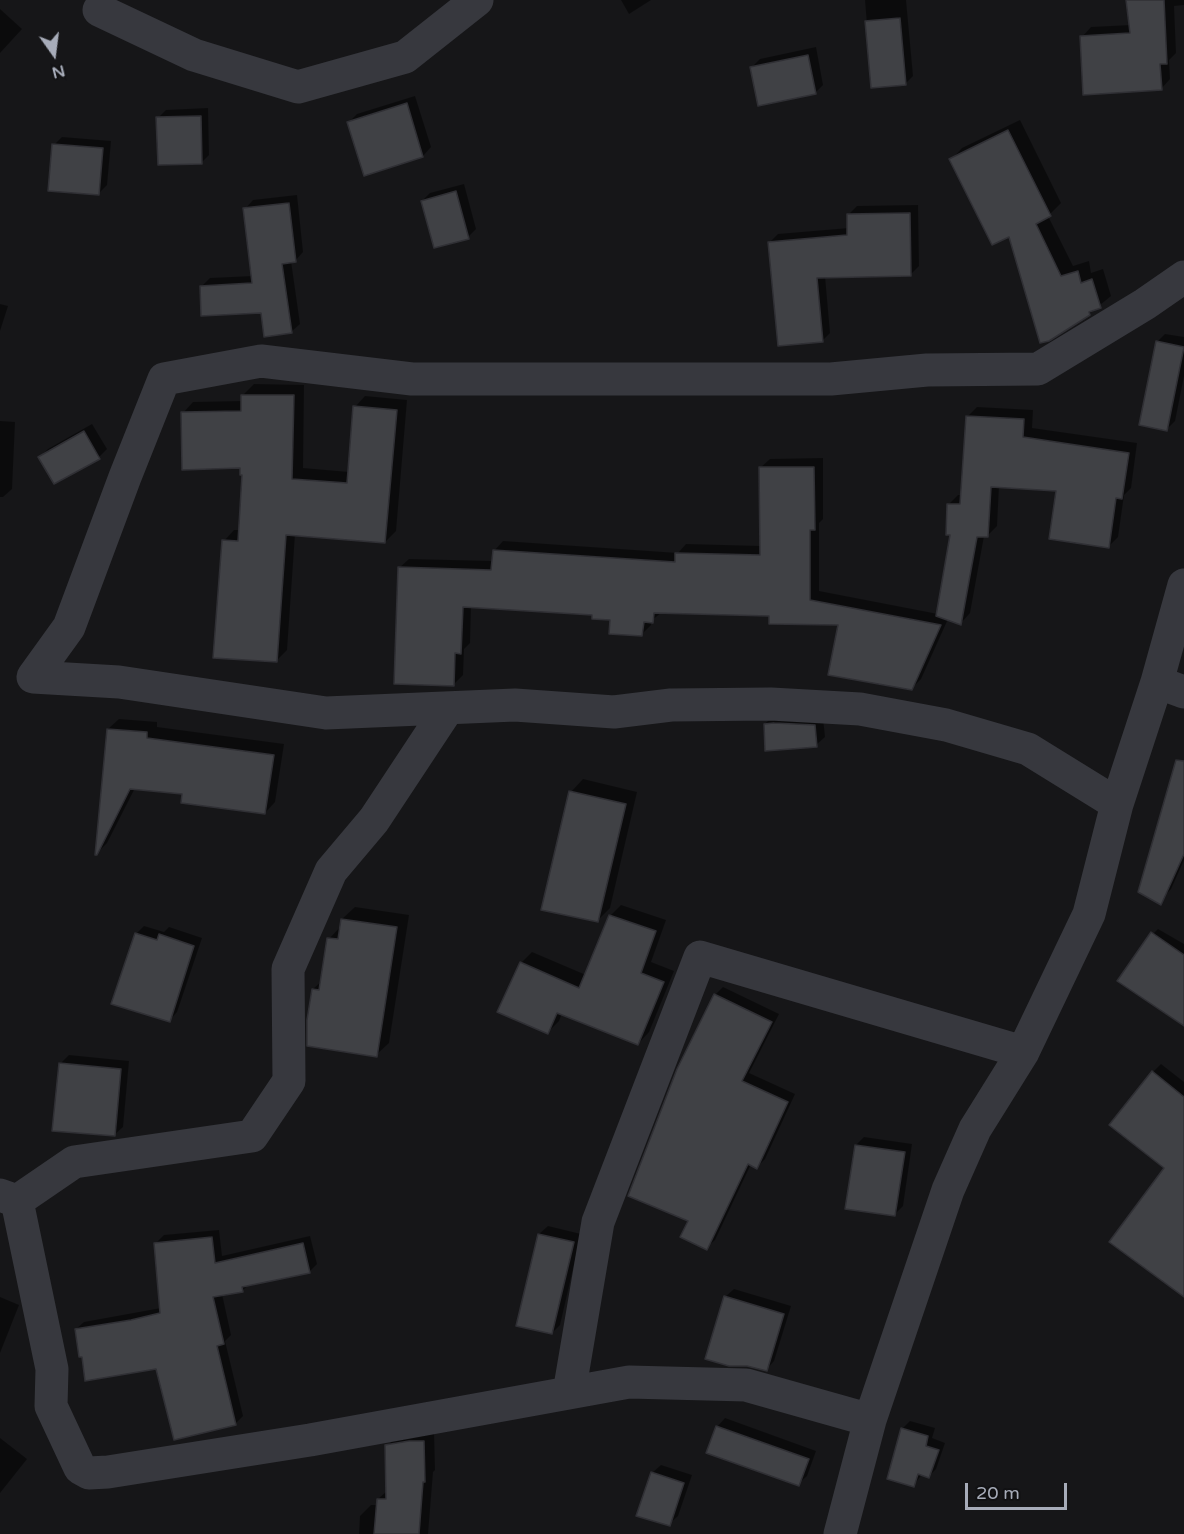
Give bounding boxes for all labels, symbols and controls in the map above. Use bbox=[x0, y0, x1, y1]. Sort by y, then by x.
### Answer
north arrow bbox=[24, 24, 84, 84]
text: N bbox=[50, 60, 67, 83]
scale bar bbox=[968, 1471, 1070, 1509]
text: 20 m bbox=[976, 1482, 1020, 1504]

